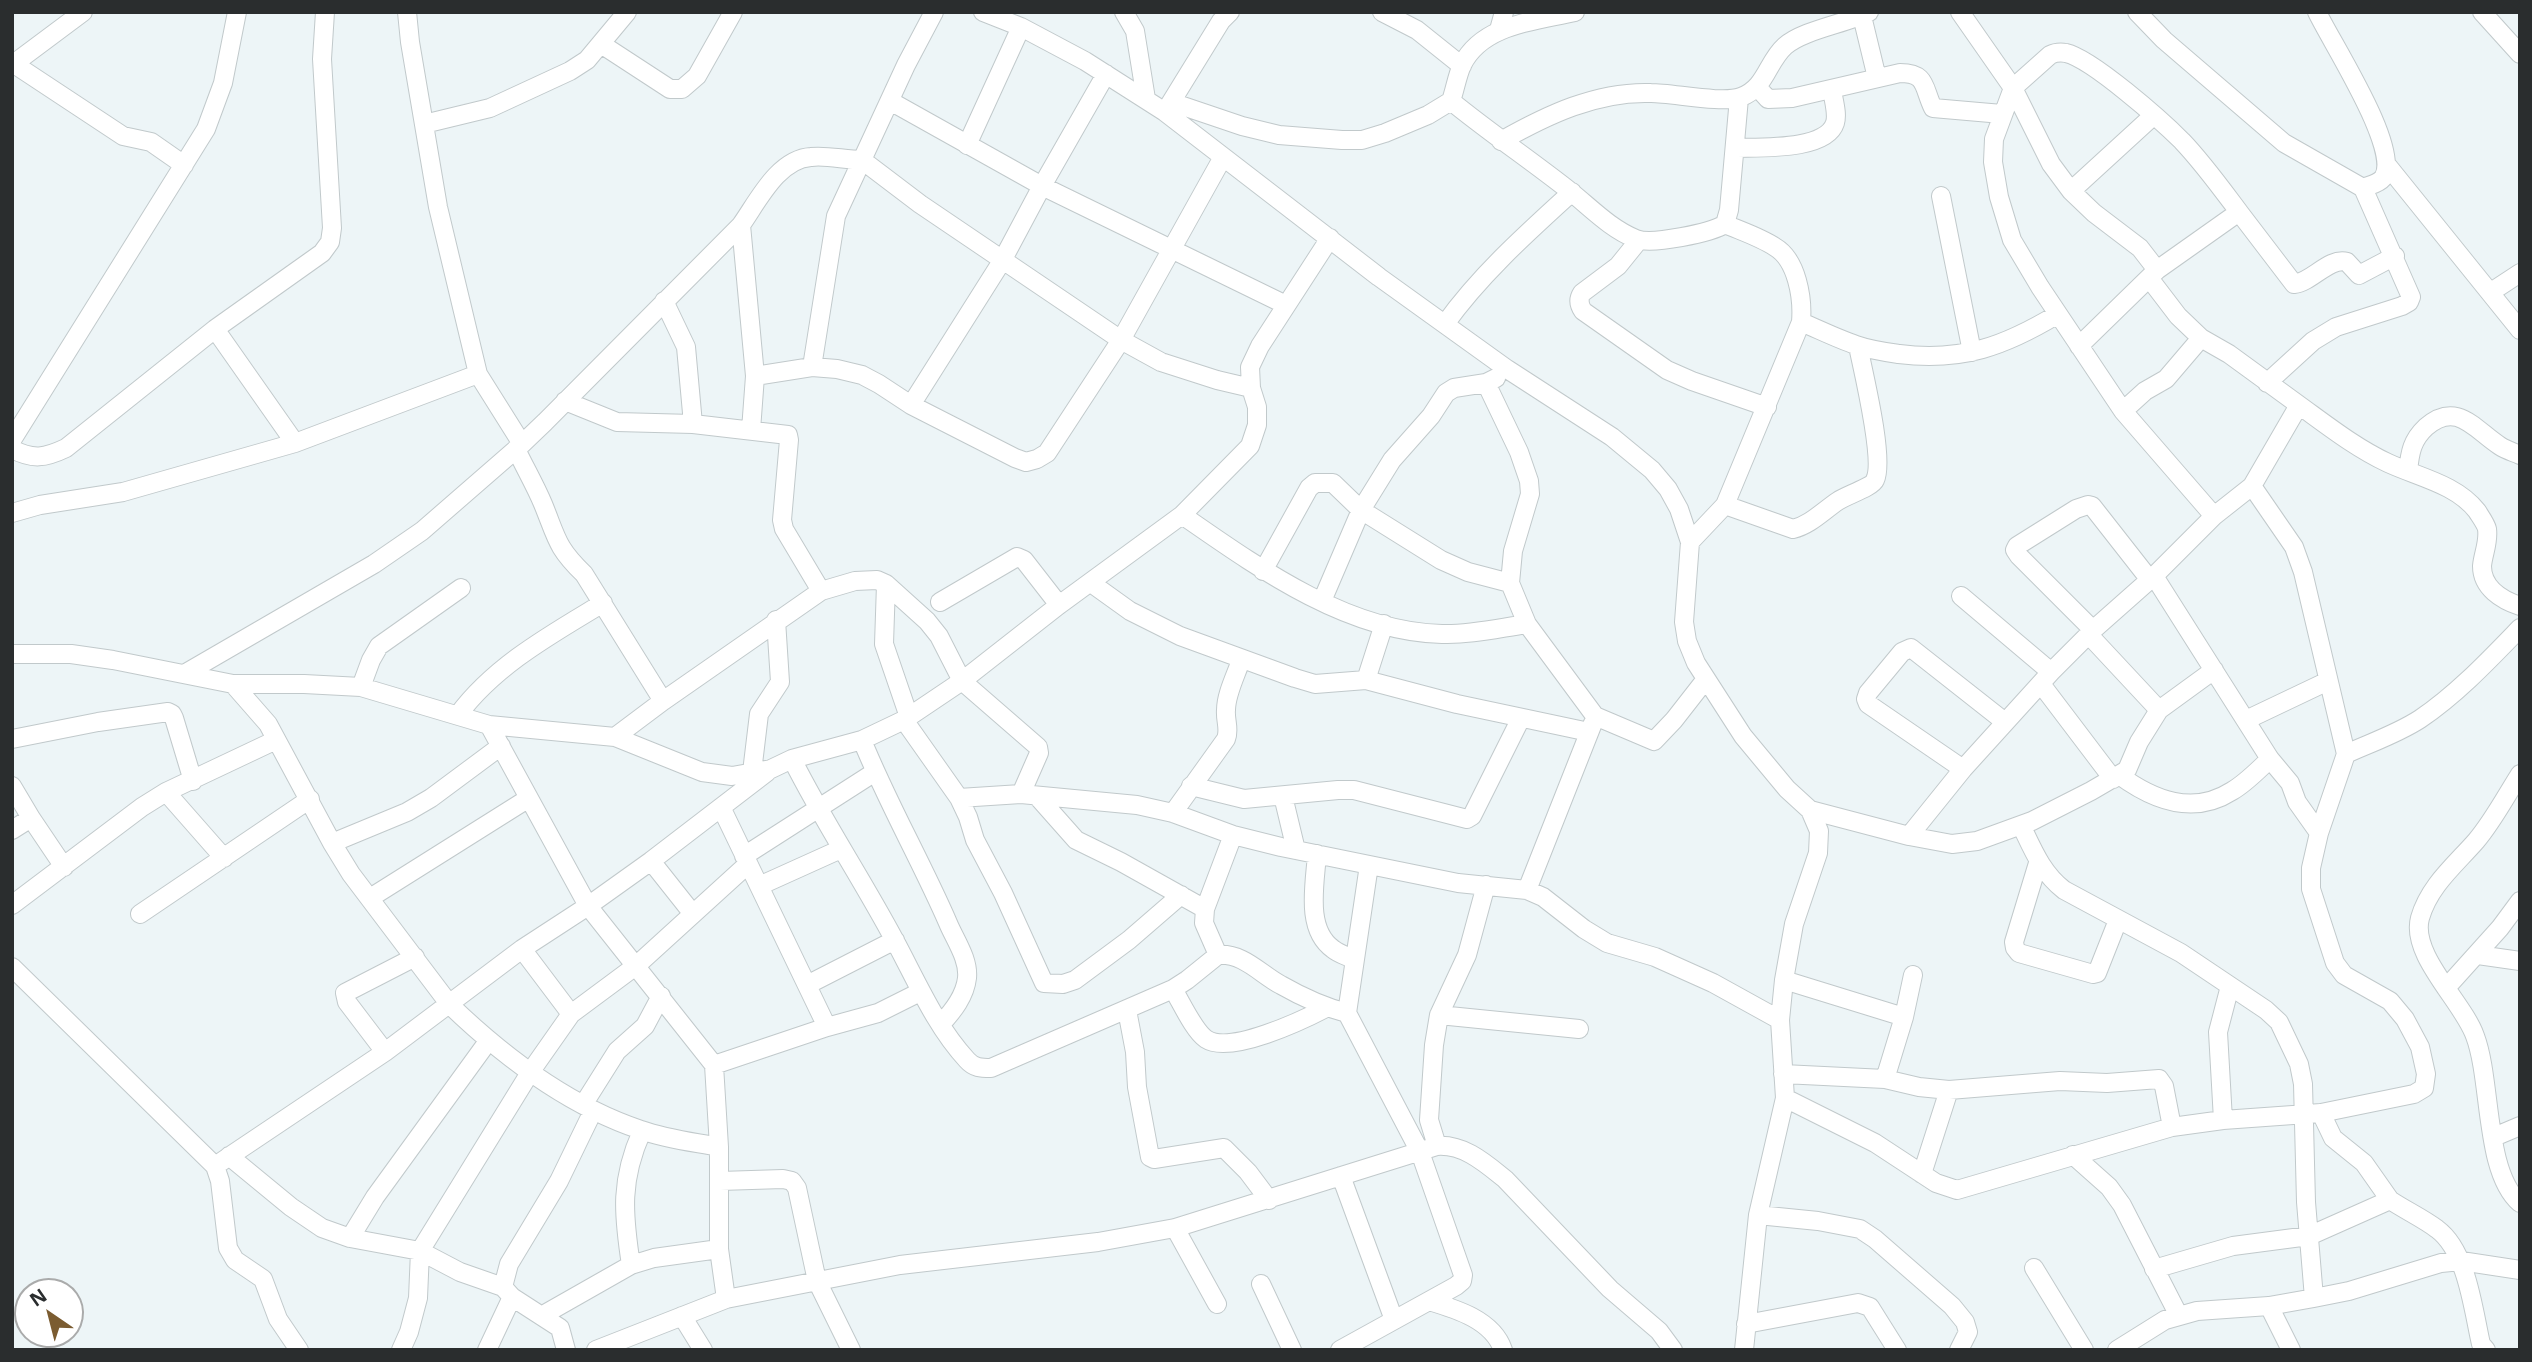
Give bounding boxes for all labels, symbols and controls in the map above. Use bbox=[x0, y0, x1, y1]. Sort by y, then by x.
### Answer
north arrow bbox=[14, 1278, 84, 1348]
text: N bbox=[24, 1282, 52, 1313]

